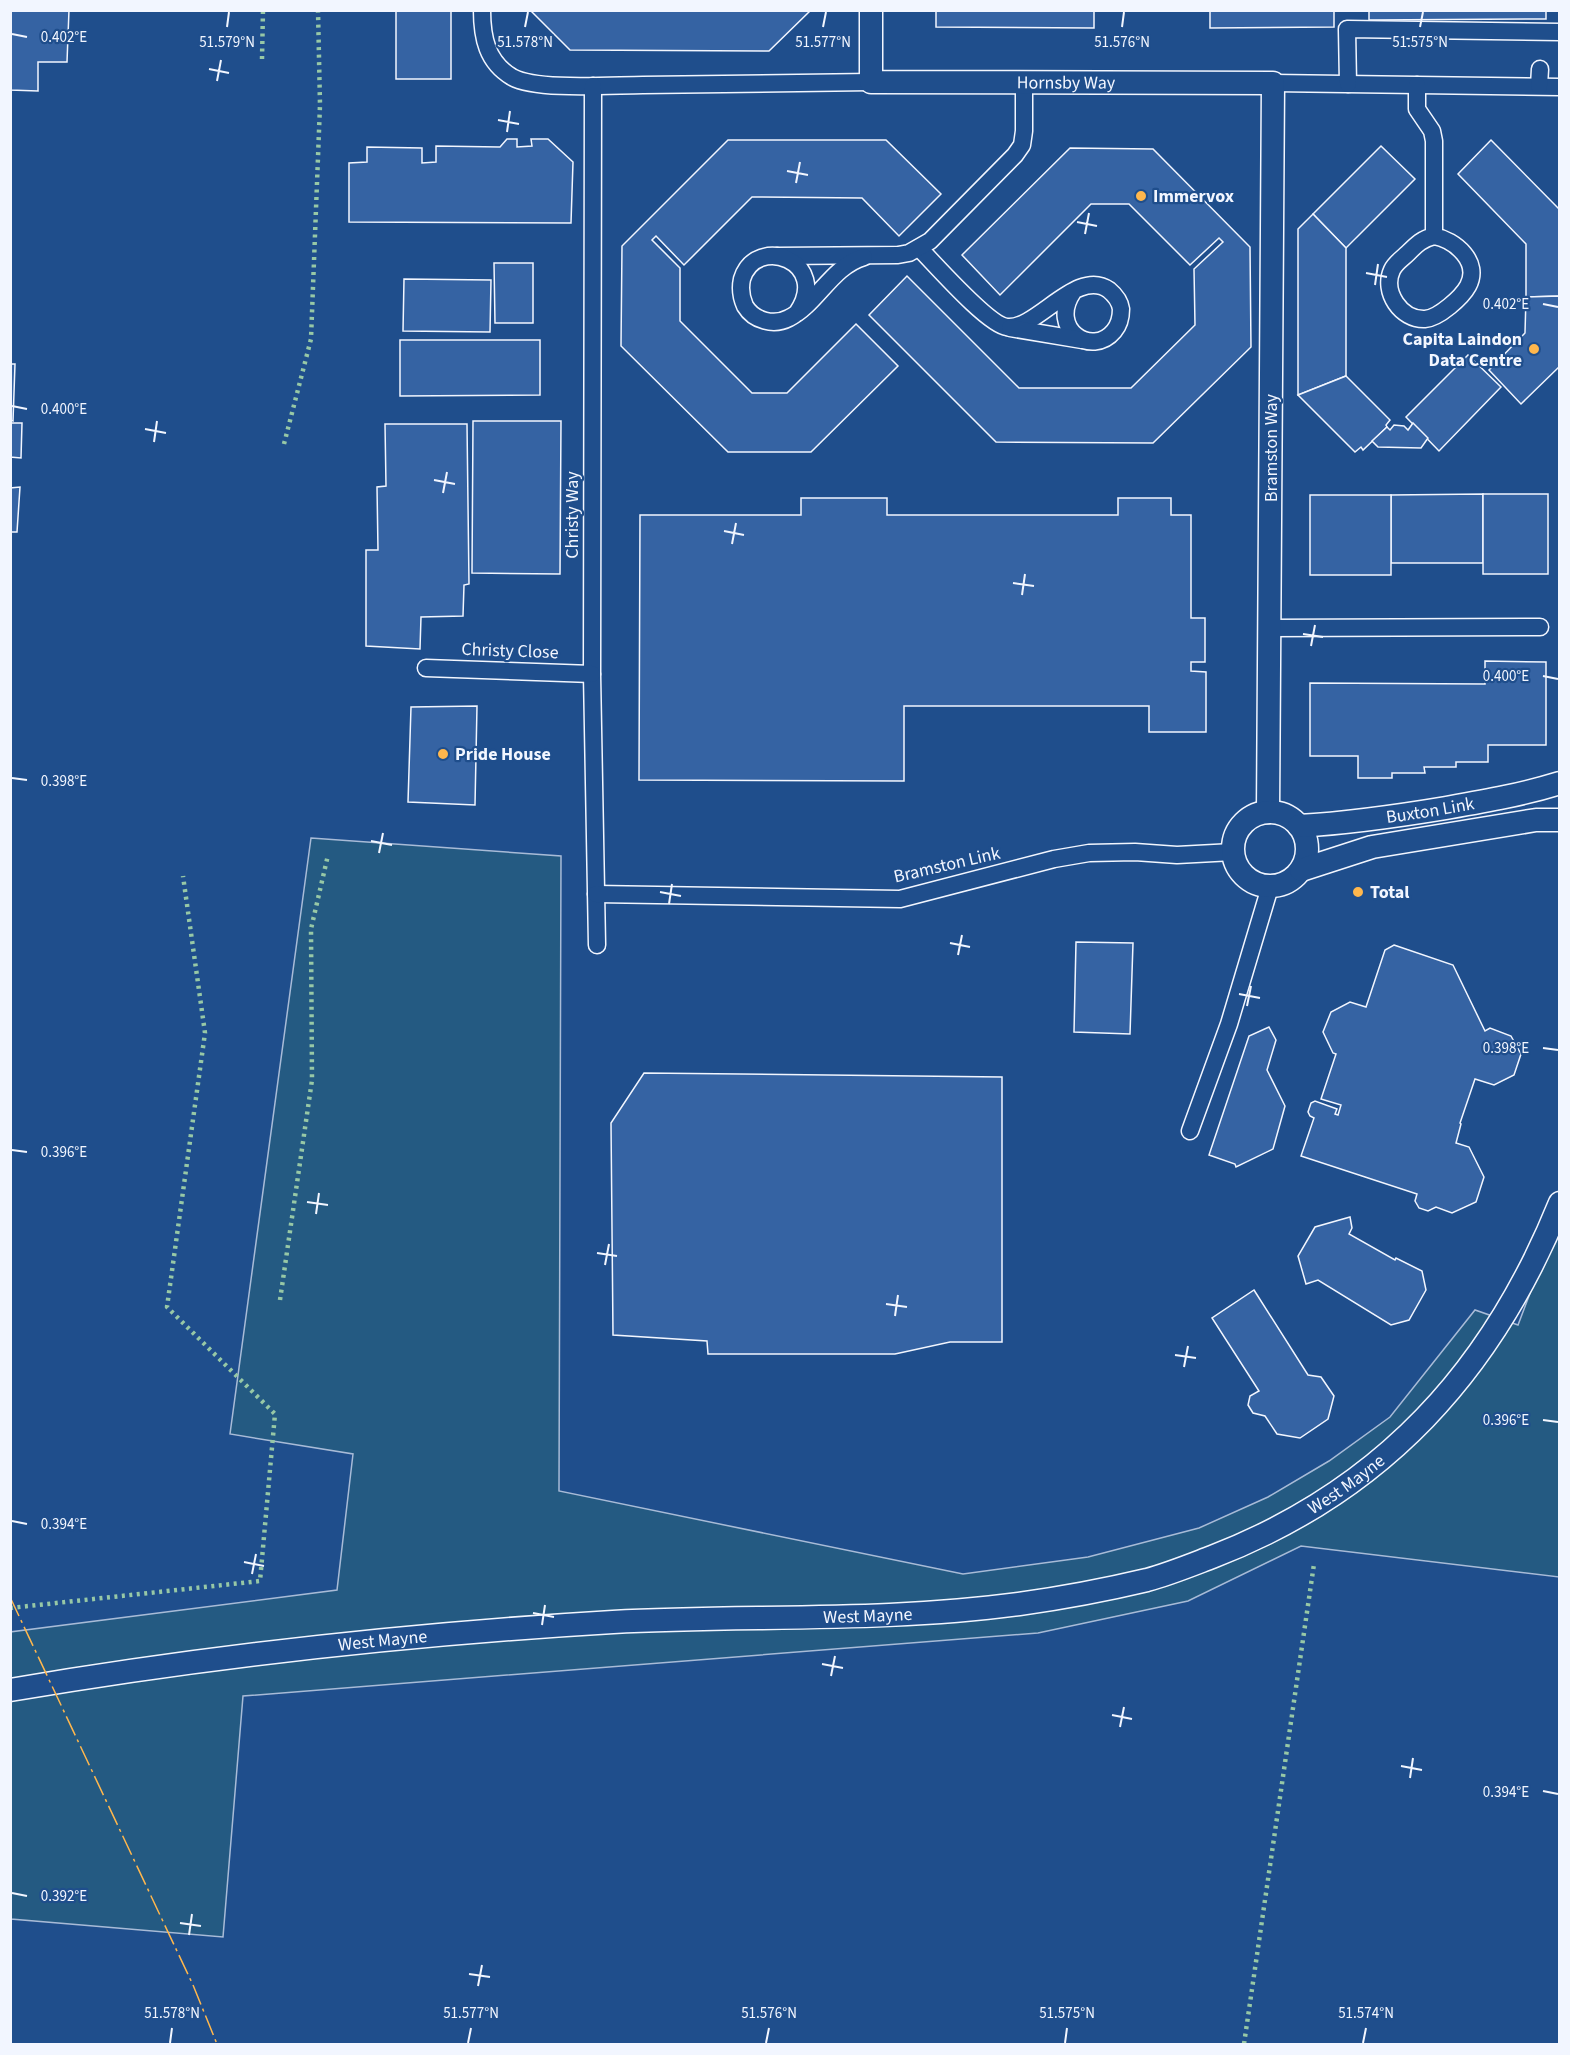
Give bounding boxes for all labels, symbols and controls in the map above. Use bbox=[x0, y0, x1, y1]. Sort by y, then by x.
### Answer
text: 0.402°E bbox=[41, 27, 87, 48]
text: 51.579°N bbox=[199, 32, 255, 53]
text: 51.578°N bbox=[497, 32, 553, 53]
text: 51.577°N bbox=[795, 32, 851, 53]
text: 51.576°N bbox=[1094, 32, 1150, 53]
text: 51.575°N bbox=[1392, 32, 1448, 53]
street label: Hornsby Way bbox=[1017, 70, 1116, 95]
place label: Immervox bbox=[1153, 184, 1234, 209]
marker: Immervox bbox=[1134, 189, 1148, 203]
text: 0.402°E bbox=[1483, 294, 1529, 315]
place label: Capita Laindon Data Centre bbox=[1402, 327, 1522, 373]
marker: Capita Laindon Data Centre bbox=[1527, 342, 1541, 356]
street label: Bramston Way bbox=[1259, 393, 1284, 502]
text: 0.400°E bbox=[41, 399, 87, 420]
street label: Christy Way bbox=[560, 471, 585, 559]
street label: Christy Close bbox=[461, 637, 559, 665]
text: 0.400°E bbox=[1483, 666, 1529, 687]
place label: Pride House bbox=[455, 742, 551, 767]
marker: Pride House bbox=[436, 747, 450, 761]
text: 0.398°E bbox=[41, 771, 87, 792]
street label: Buxton Link bbox=[1384, 791, 1476, 830]
street label: Bramston Link bbox=[891, 841, 1003, 889]
place label: Total bbox=[1370, 880, 1409, 905]
marker: Total bbox=[1351, 885, 1365, 899]
text: 0.398°E bbox=[1483, 1038, 1529, 1059]
text: 0.396°E bbox=[41, 1142, 87, 1163]
text: 0.396°E bbox=[1483, 1410, 1529, 1431]
street label: West Mayne bbox=[1303, 1448, 1390, 1520]
text: 0.394°E bbox=[41, 1514, 87, 1535]
street label: West Mayne bbox=[823, 1601, 913, 1629]
street label: West Mayne bbox=[337, 1623, 428, 1657]
text: 0.394°E bbox=[1483, 1782, 1529, 1803]
text: 0.392°E bbox=[41, 1886, 87, 1907]
text: 51.578°N bbox=[144, 2003, 200, 2024]
text: 51.577°N bbox=[443, 2003, 499, 2024]
text: 51.576°N bbox=[741, 2003, 797, 2024]
text: 51.575°N bbox=[1039, 2003, 1095, 2024]
text: 51.574°N bbox=[1338, 2003, 1394, 2024]

